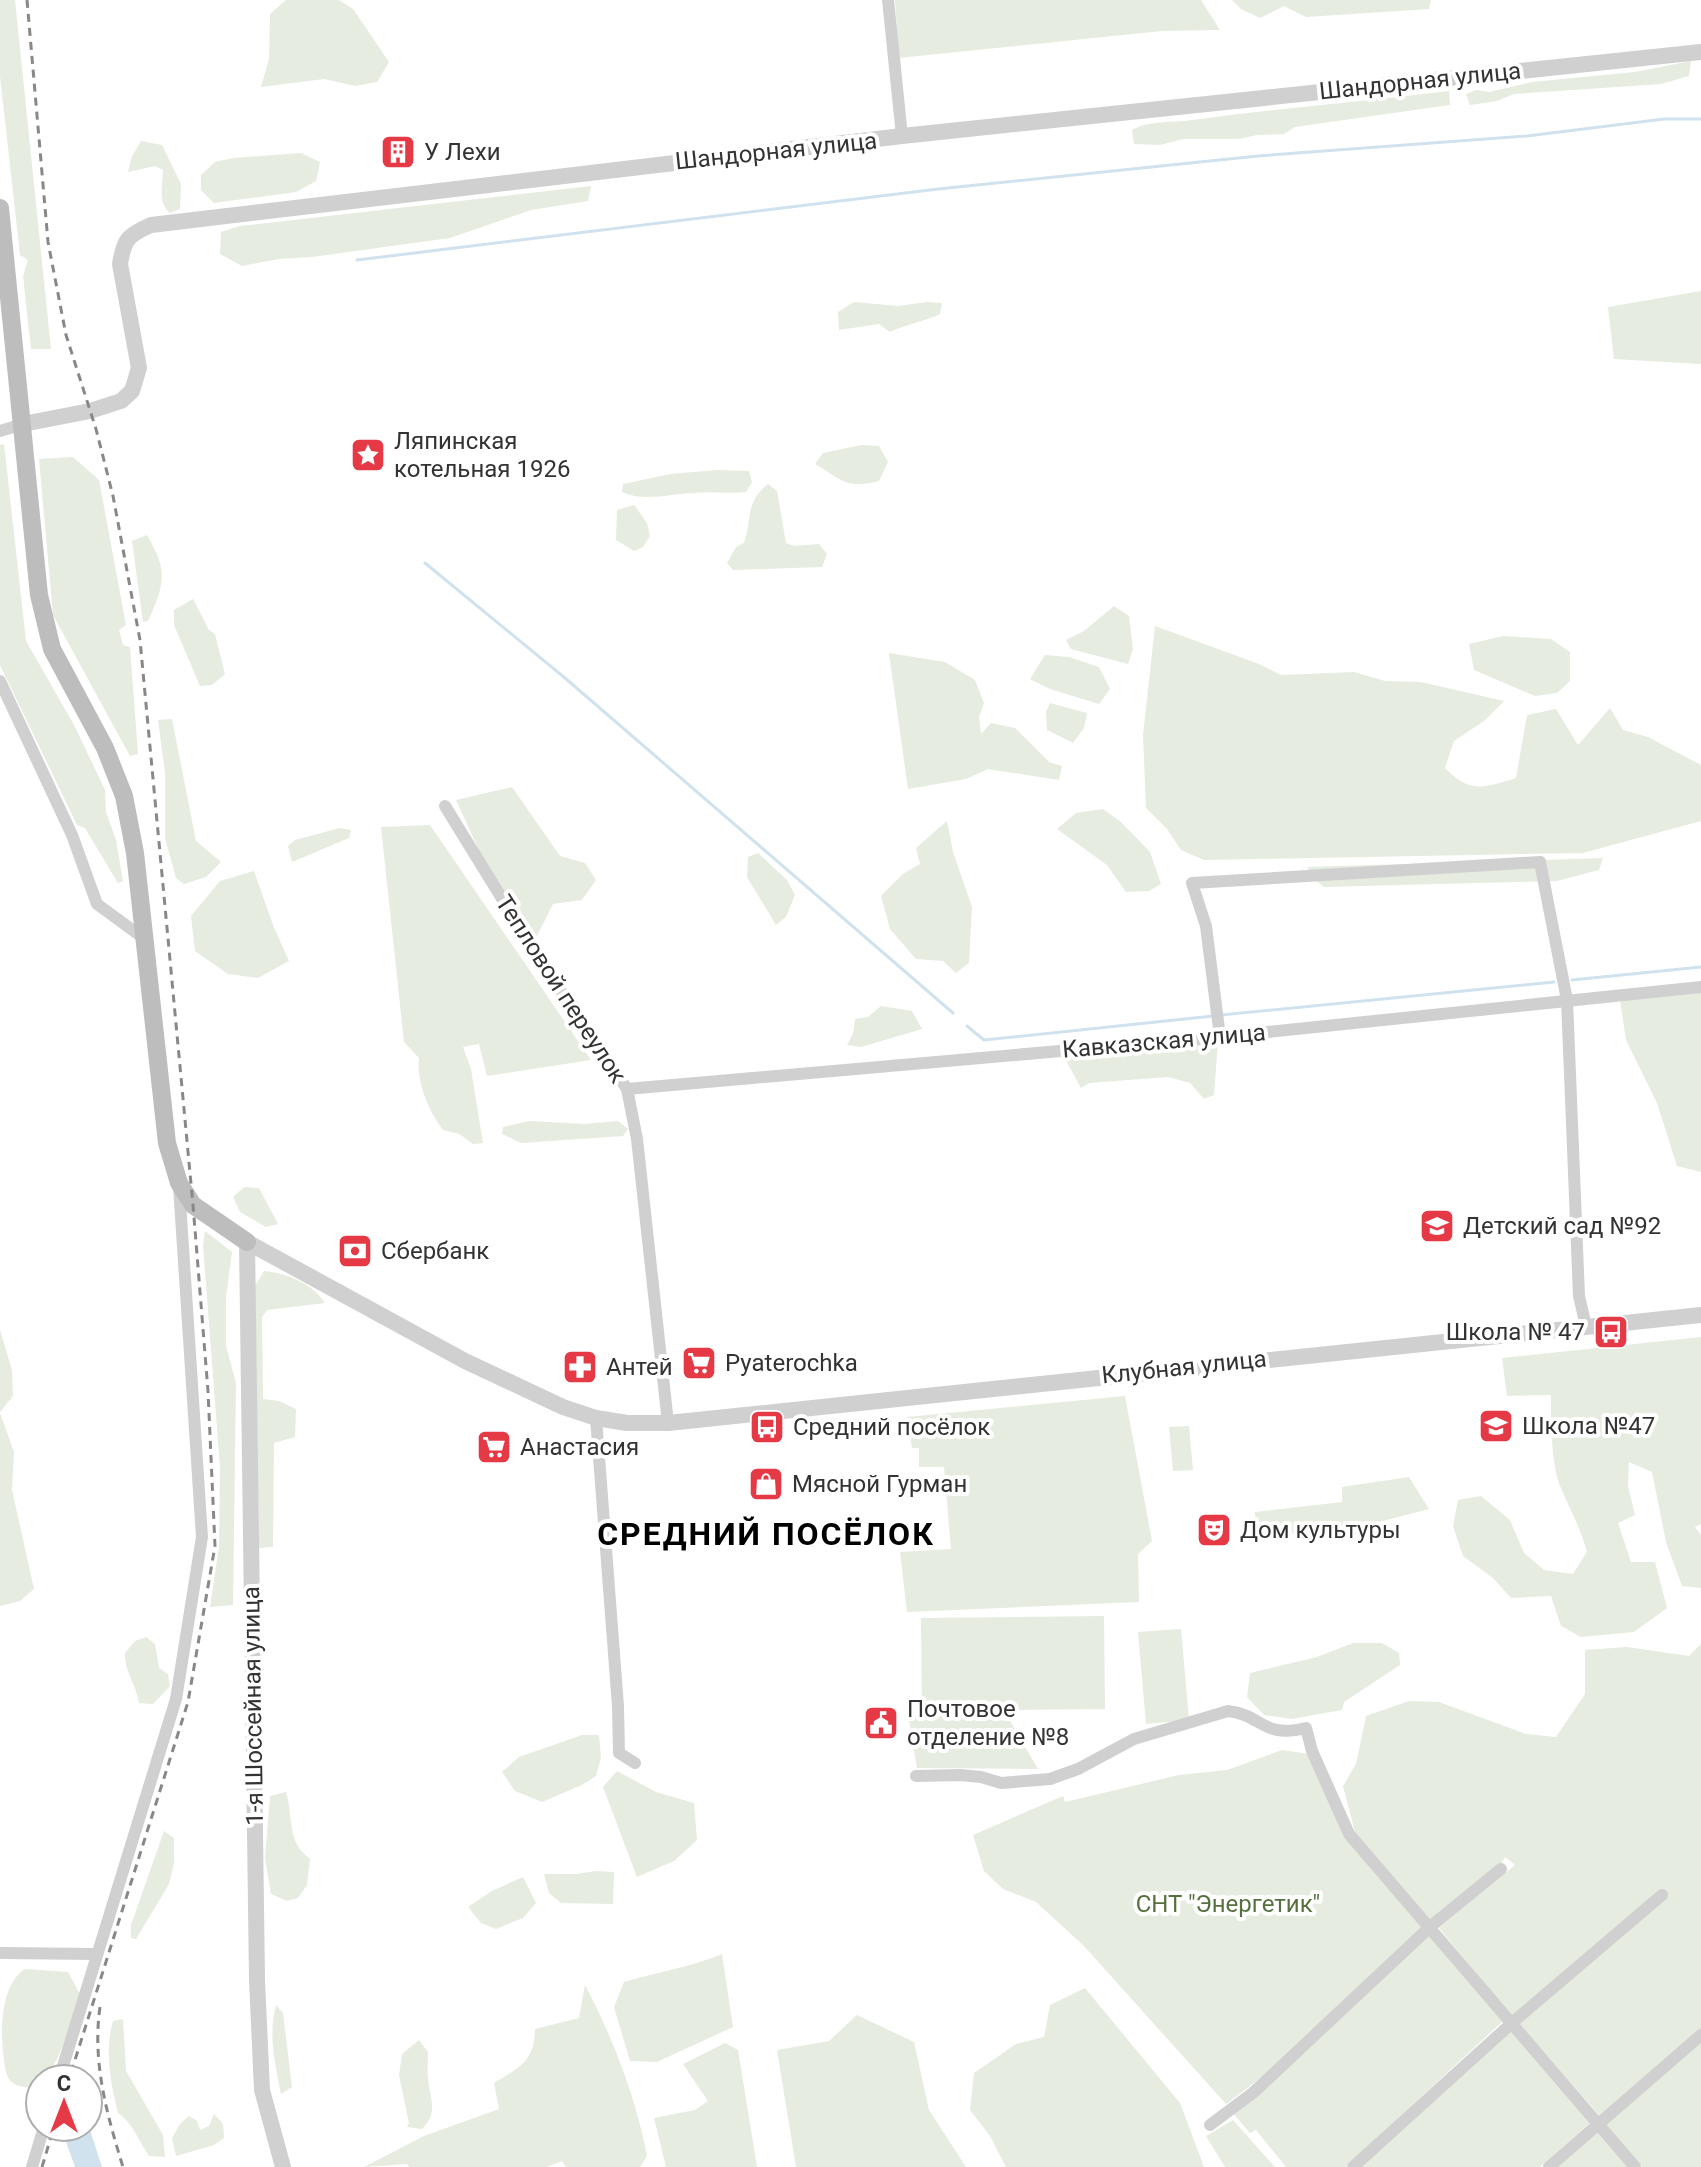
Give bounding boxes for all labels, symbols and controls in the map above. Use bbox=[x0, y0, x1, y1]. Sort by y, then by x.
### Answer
street label: Шандорная улица bbox=[1318, 56, 1522, 106]
street label: Шандорная улица bbox=[674, 126, 878, 176]
building icon: У Лехи bbox=[379, 133, 417, 171]
place label: У Лехи bbox=[424, 138, 501, 166]
place label: Ляпинская котельная 1926 bbox=[394, 427, 570, 483]
place icon: Ляпинская котельная 1926 bbox=[349, 436, 387, 474]
street label: Тепловой переулок bbox=[490, 890, 632, 1088]
street label: Кавказская улица bbox=[1061, 1018, 1267, 1064]
school or university icon: Детский сад №92 bbox=[1418, 1207, 1456, 1245]
place label: Детский сад №92 bbox=[1463, 1212, 1661, 1240]
bank icon: Сбербанк bbox=[336, 1232, 374, 1270]
place label: Сбербанк bbox=[381, 1237, 489, 1265]
bus stop icon: Школа № 47 bbox=[1592, 1313, 1630, 1351]
place label: Школа № 47 bbox=[1446, 1318, 1585, 1346]
supermarket icon: Pyaterochka bbox=[680, 1344, 718, 1382]
street label: Клубная улица bbox=[1100, 1344, 1268, 1390]
pharmacy icon: Антей bbox=[561, 1348, 599, 1386]
place label: Pyaterochka bbox=[725, 1349, 858, 1377]
place label: Антей bbox=[606, 1353, 673, 1381]
school or university icon: Школа №47 bbox=[1477, 1407, 1515, 1445]
bus stop icon: Средний посёлок bbox=[748, 1408, 786, 1446]
place label: Школа №47 bbox=[1522, 1412, 1655, 1440]
place label: Средний посёлок bbox=[793, 1413, 990, 1441]
supermarket icon: Анастасия bbox=[475, 1428, 513, 1466]
place label: Анастасия bbox=[520, 1433, 639, 1461]
shop icon: Мясной Гурман bbox=[747, 1465, 785, 1503]
place label: Мясной Гурман bbox=[792, 1470, 967, 1498]
theatre icon: Дом культуры bbox=[1195, 1511, 1233, 1549]
district label: СРЕДНИЙ ПОСЁЛОК bbox=[597, 1515, 935, 1553]
place label: Дом культуры bbox=[1240, 1516, 1401, 1544]
street label: 1-я Шоссейная улица bbox=[237, 1586, 269, 1826]
place label: Почтовое отделение №8 bbox=[907, 1695, 1069, 1751]
public building icon: Почтовое отделение №8 bbox=[862, 1704, 900, 1742]
park label: СНТ "Энергетик" bbox=[1136, 1890, 1320, 1918]
north arrow bbox=[24, 2063, 104, 2143]
text: С bbox=[57, 2071, 71, 2096]

